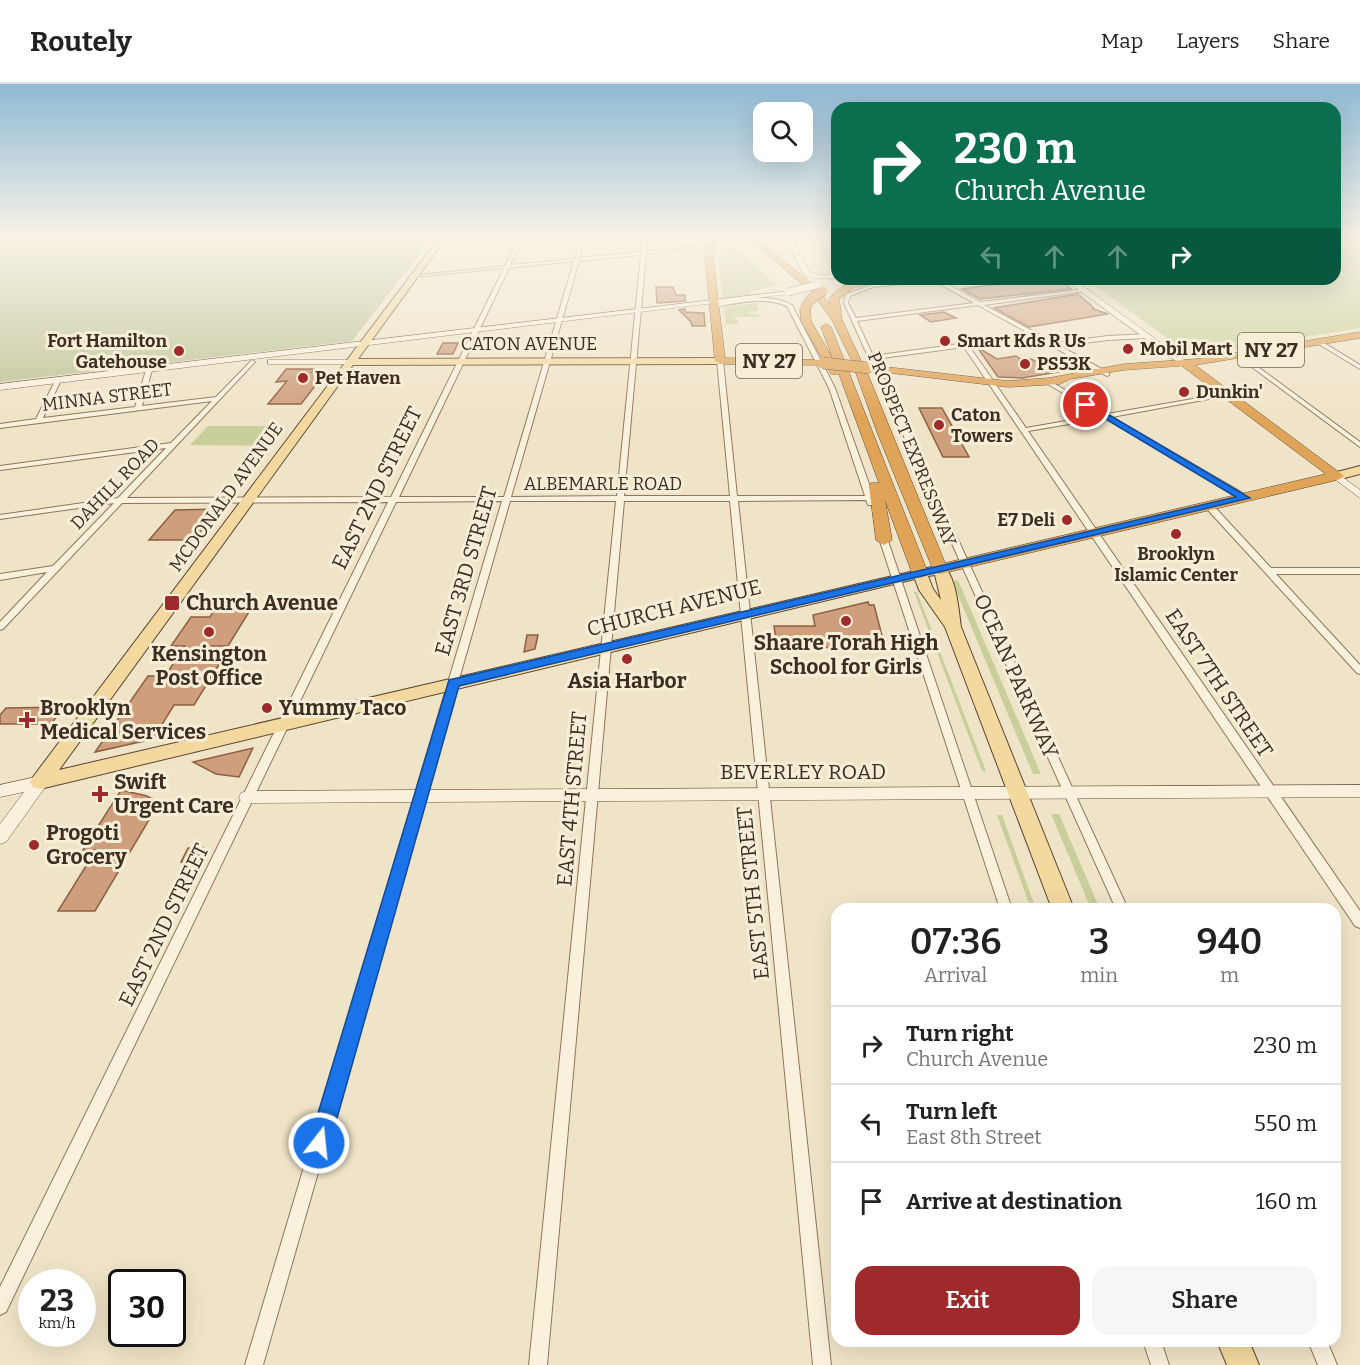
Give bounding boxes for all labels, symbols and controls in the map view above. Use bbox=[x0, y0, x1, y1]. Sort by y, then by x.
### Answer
text: Routely bbox=[30, 25, 132, 58]
text: Map bbox=[1101, 28, 1143, 54]
text: Layers bbox=[1176, 28, 1240, 54]
text: Share bbox=[1273, 28, 1330, 54]
map controls bbox=[753, 102, 813, 162]
button: search bbox=[753, 102, 813, 162]
text: 230 m bbox=[954, 124, 1076, 174]
icon: right bbox=[855, 126, 933, 204]
text: Church Avenue bbox=[954, 175, 1146, 207]
icon: left bbox=[975, 240, 1008, 273]
icon: ahead bbox=[1038, 240, 1071, 273]
icon: ahead bbox=[1101, 240, 1134, 273]
icon: right bbox=[1164, 240, 1197, 273]
place label: Fort Hamilton Gatehouse bbox=[47, 330, 167, 373]
place label: Smart Kds R Us bbox=[957, 330, 1086, 352]
street label: CATON AVENUE bbox=[461, 333, 597, 355]
road number: NY 27 bbox=[1238, 333, 1304, 367]
marker: Smart Kds R Us bbox=[938, 334, 952, 348]
place label: Mobil Mart bbox=[1140, 338, 1232, 360]
marker: Mobil Mart bbox=[1121, 342, 1135, 356]
marker: Fort Hamilton Gatehouse bbox=[172, 344, 186, 358]
road number: NY 27 bbox=[736, 344, 802, 378]
street label: PROSPECT EXPRESSWAY bbox=[863, 349, 961, 550]
place label: PS53K bbox=[1037, 353, 1091, 375]
marker: PS53K bbox=[1018, 357, 1032, 371]
place label: Pet Haven bbox=[315, 367, 401, 389]
marker: Pet Haven bbox=[296, 371, 310, 385]
street label: MINNA STREET bbox=[41, 378, 174, 416]
pin bbox=[1060, 379, 1111, 430]
place label: Dunkin' bbox=[1196, 381, 1263, 403]
marker: Dunkin' bbox=[1177, 385, 1191, 399]
icon: arrive bbox=[1069, 388, 1102, 421]
street label: EAST 2ND STREET bbox=[326, 402, 428, 574]
place label: Caton Towers bbox=[951, 404, 1013, 447]
street label: MCDONALD AVENUE bbox=[164, 418, 288, 576]
marker: Caton Towers bbox=[932, 418, 946, 432]
street label: DAHILL ROAD bbox=[66, 434, 164, 534]
street label: ALBEMARLE ROAD bbox=[524, 473, 682, 495]
street label: EAST 3RD STREET bbox=[429, 483, 503, 659]
place label: E7 Deli bbox=[997, 509, 1055, 531]
marker: E7 Deli bbox=[1060, 513, 1074, 527]
marker: Brooklyn Islamic Center bbox=[1169, 527, 1183, 541]
place label: Brooklyn Islamic Center bbox=[1114, 543, 1238, 586]
street label: CHURCH AVENUE bbox=[584, 574, 764, 642]
place label: Church Avenue bbox=[186, 590, 338, 616]
street label: OCEAN PARKWAY bbox=[968, 590, 1064, 763]
marker: Church Avenue bbox=[163, 594, 181, 612]
street label: EAST 7TH STREET bbox=[1160, 604, 1278, 762]
marker: Shaare Torah High School for Girls bbox=[839, 614, 853, 628]
marker: Kensington Post Office bbox=[202, 625, 216, 639]
place label: Shaare Torah High School for Girls bbox=[754, 630, 939, 680]
place label: Kensington Post Office bbox=[151, 641, 267, 691]
marker: Asia Harbor bbox=[620, 652, 634, 666]
place label: Asia Harbor bbox=[567, 668, 687, 694]
place label: Brooklyn Medical Services bbox=[40, 695, 206, 745]
place label: Yummy Taco bbox=[279, 695, 406, 721]
marker: Yummy Taco bbox=[260, 701, 274, 715]
street label: EAST 4TH STREET bbox=[551, 710, 593, 888]
marker: Brooklyn Medical Services bbox=[18, 711, 36, 729]
street label: BEVERLEY ROAD bbox=[720, 759, 886, 785]
place label: Swift Urgent Care bbox=[114, 769, 234, 819]
marker: Swift Urgent Care bbox=[91, 785, 109, 803]
street label: EAST 5TH STREET bbox=[731, 805, 775, 981]
place label: Progoti Grocery bbox=[46, 820, 127, 870]
marker: Progoti Grocery bbox=[27, 838, 41, 852]
street label: EAST 2ND STREET bbox=[113, 839, 215, 1011]
text: 07:36 bbox=[910, 920, 1002, 964]
text: 3 bbox=[1089, 920, 1109, 964]
text: 940 bbox=[1197, 920, 1262, 964]
text: Arrival bbox=[924, 963, 987, 987]
text: min bbox=[1080, 963, 1118, 987]
text: m bbox=[1220, 963, 1239, 987]
text: Turn right bbox=[906, 1020, 1014, 1047]
icon: right bbox=[855, 1029, 888, 1062]
text: 230 m bbox=[1253, 1032, 1317, 1059]
text: Church Avenue bbox=[906, 1047, 1048, 1071]
text: Turn left bbox=[906, 1098, 998, 1125]
icon: left bbox=[855, 1107, 888, 1140]
text: 550 m bbox=[1254, 1110, 1317, 1137]
position arrow bbox=[287, 1111, 351, 1175]
text: East 8th Street bbox=[906, 1125, 1042, 1149]
icon: arrive bbox=[855, 1185, 888, 1218]
text: Arrive at destination bbox=[906, 1188, 1122, 1215]
text: 160 m bbox=[1256, 1188, 1317, 1215]
button: Exit bbox=[855, 1266, 1080, 1335]
button: Share bbox=[1092, 1266, 1317, 1335]
speed limit sign: 30 bbox=[108, 1269, 186, 1347]
text: 23 bbox=[40, 1283, 74, 1319]
text: km/h bbox=[38, 1314, 76, 1332]

